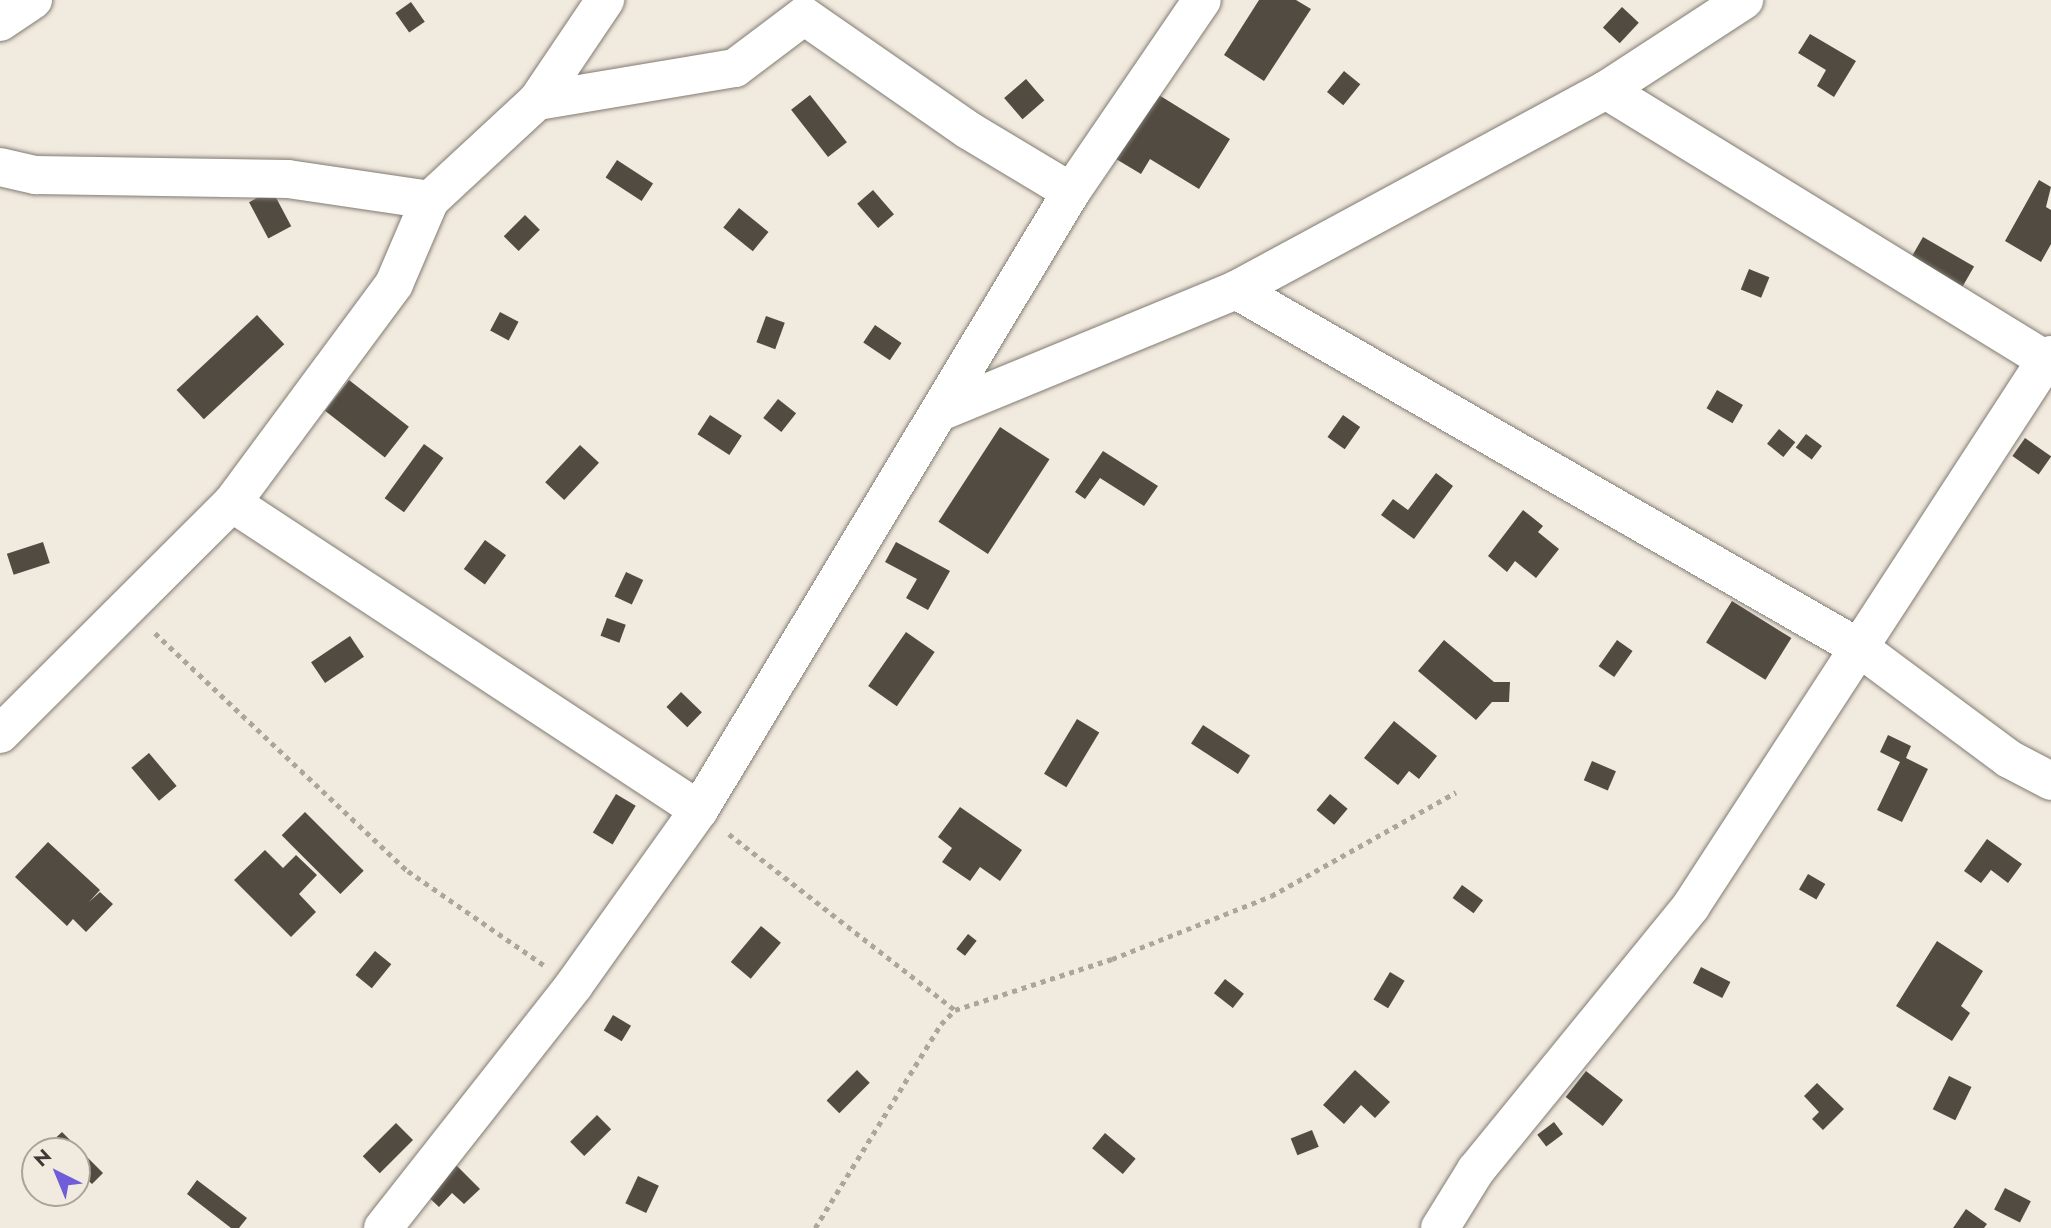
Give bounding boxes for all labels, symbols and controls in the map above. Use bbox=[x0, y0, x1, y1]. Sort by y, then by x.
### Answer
north arrow bbox=[21, 1137, 91, 1207]
text: N bbox=[28, 1143, 57, 1173]

